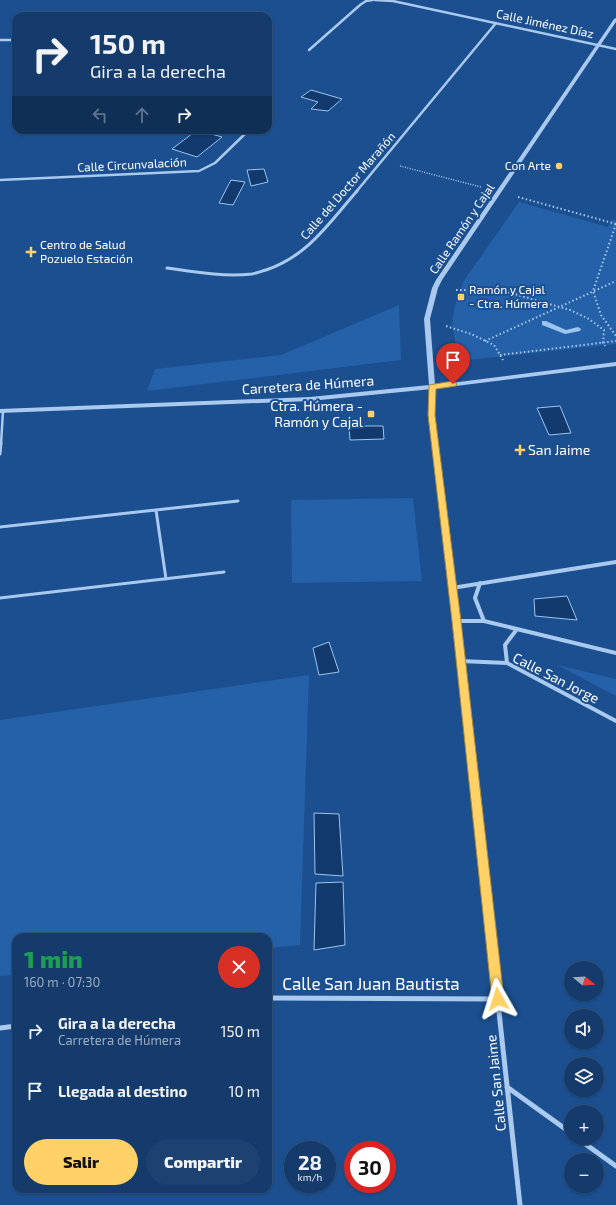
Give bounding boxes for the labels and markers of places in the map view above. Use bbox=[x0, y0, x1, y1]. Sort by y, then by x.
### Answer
place label: Con Arte bbox=[505, 158, 551, 172]
marker: Con Arte bbox=[554, 161, 564, 171]
place label: Centro de Salud Pozuelo Estación bbox=[40, 237, 133, 265]
marker: Centro de Salud Pozuelo Estación bbox=[25, 246, 37, 258]
place label: Ramón y Cajal - Ctra. Húmera bbox=[469, 282, 548, 310]
marker: Ramón y Cajal - Ctra. Húmera bbox=[456, 292, 466, 302]
pin bbox=[436, 343, 470, 384]
place label: Ctra. Húmera - Ramón y Cajal bbox=[270, 397, 364, 430]
marker: Ctra. Húmera - Ramón y Cajal bbox=[366, 409, 376, 419]
place label: San Jaime bbox=[528, 441, 590, 458]
marker: San Jaime bbox=[515, 445, 525, 455]

